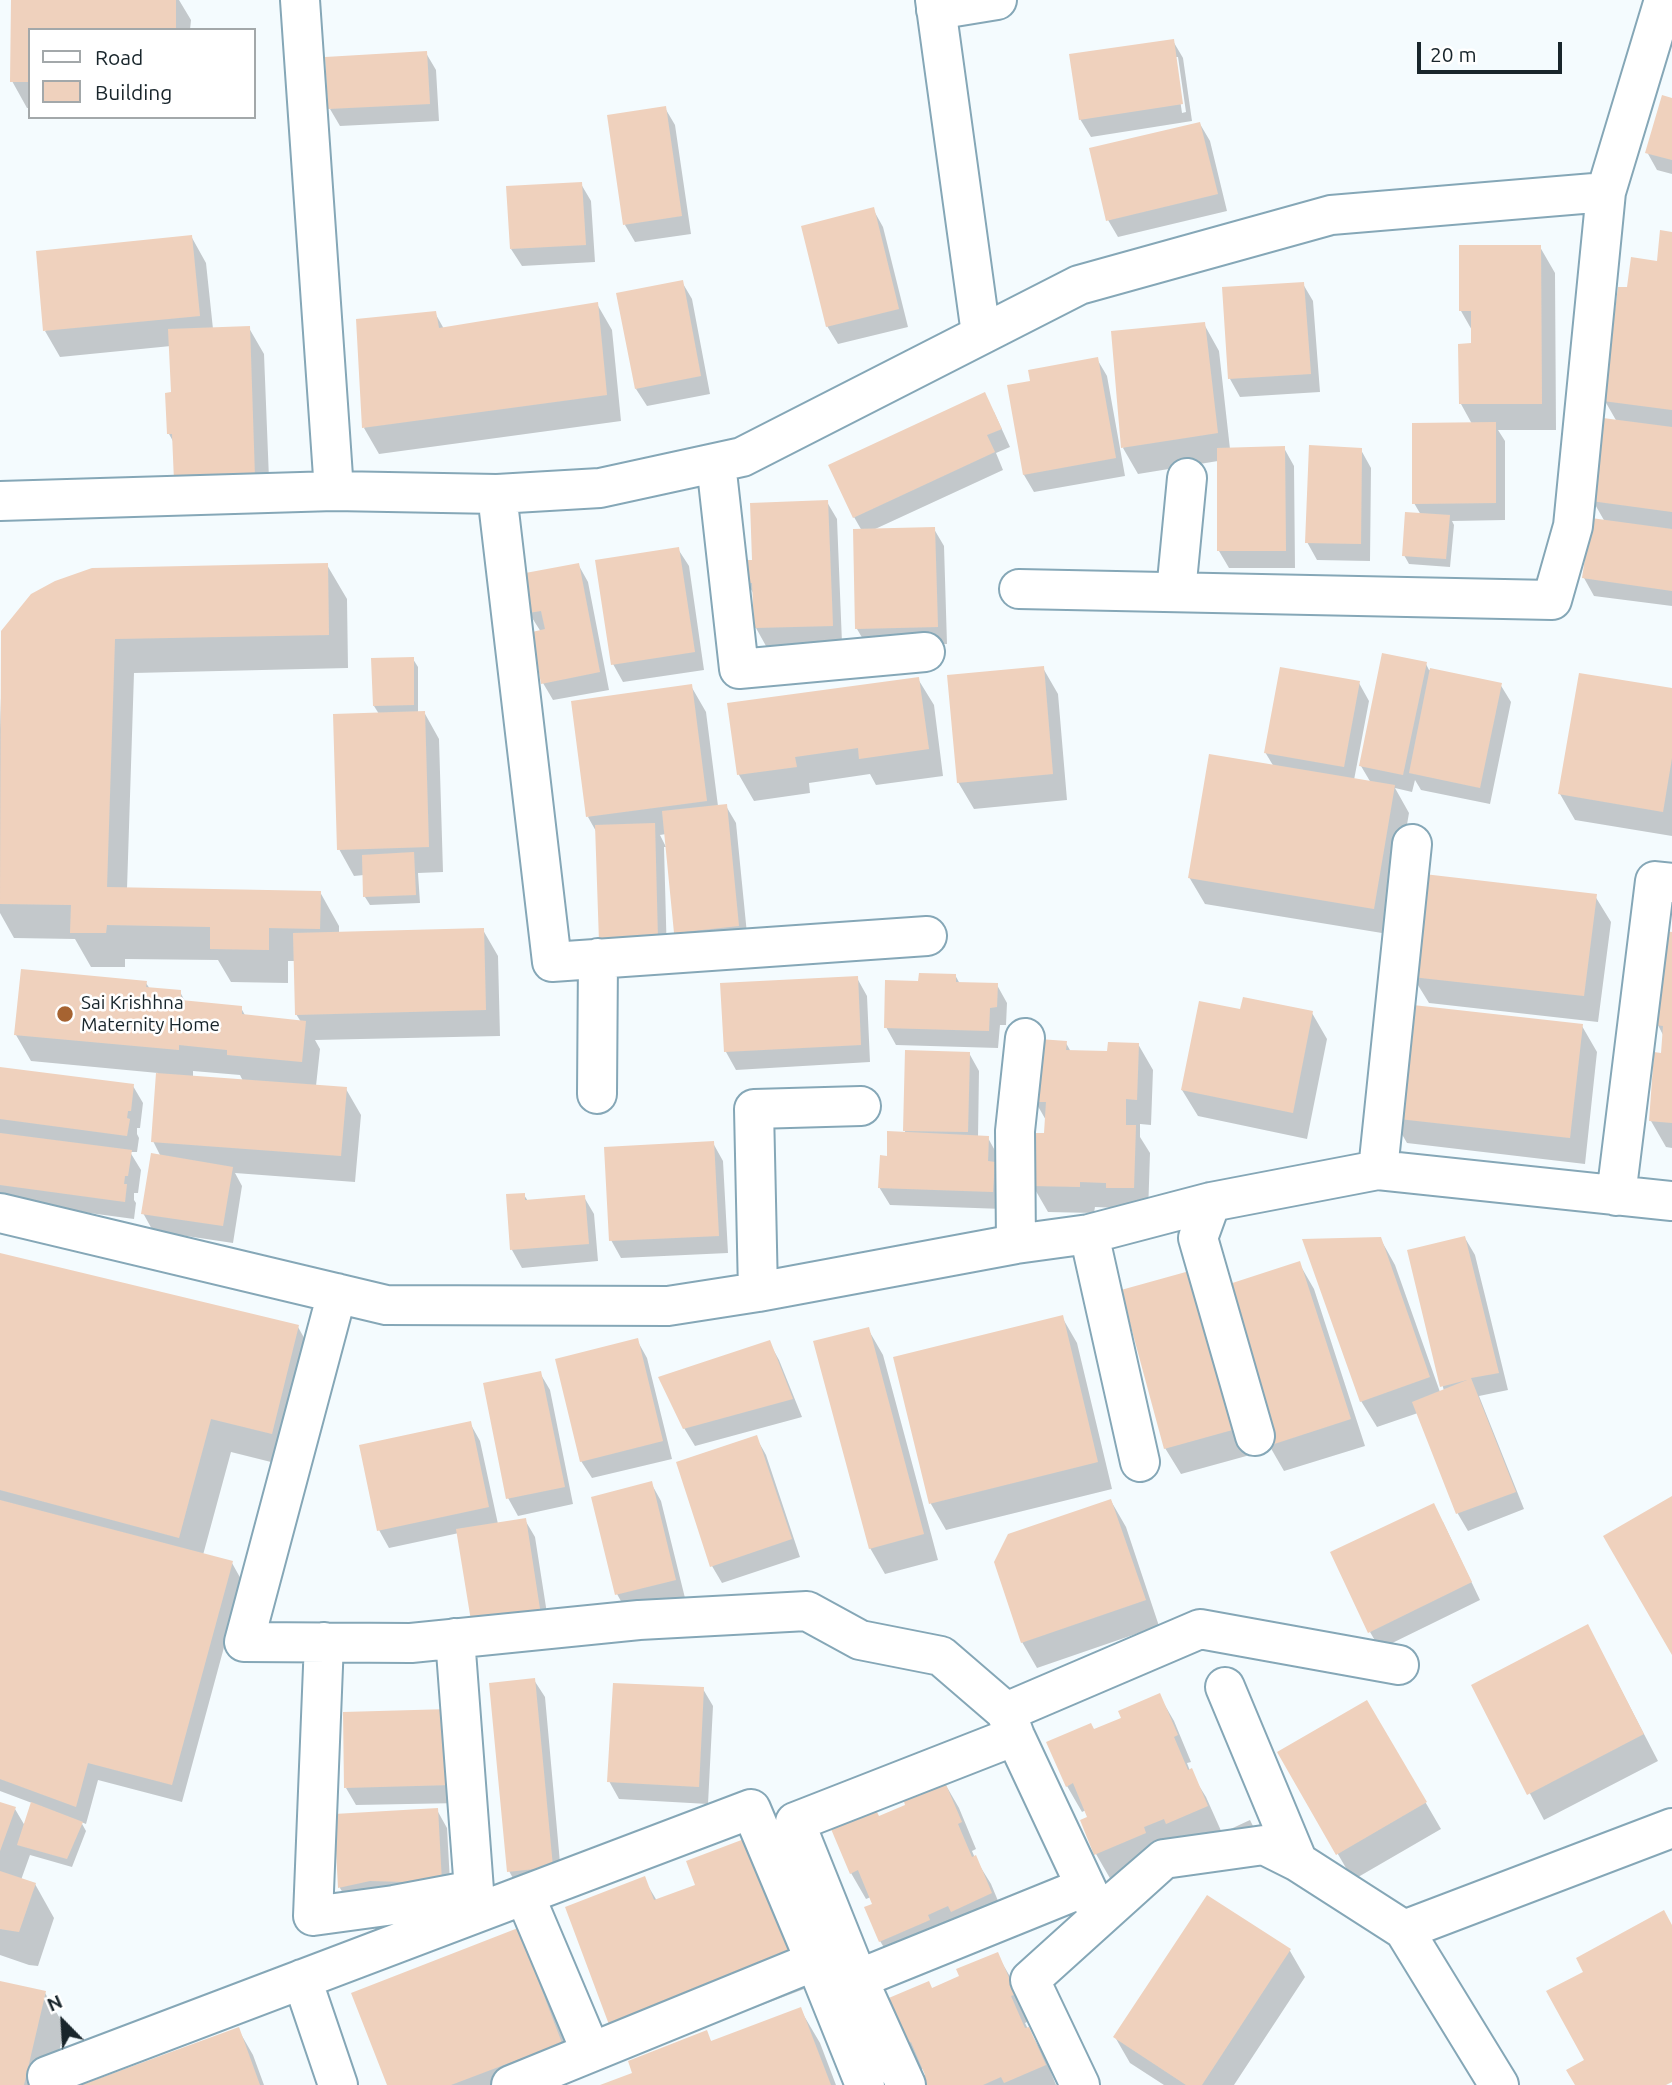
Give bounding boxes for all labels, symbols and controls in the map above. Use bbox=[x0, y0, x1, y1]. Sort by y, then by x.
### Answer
legend bbox=[28, 28, 256, 119]
scale bar bbox=[1420, 28, 1565, 72]
text: 20 m bbox=[1430, 42, 1477, 66]
text: Road bbox=[95, 45, 143, 69]
text: Building bbox=[95, 80, 172, 104]
place label: Sai Krishhna Maternity Home bbox=[81, 992, 220, 1036]
marker: Sai Krishhna Maternity Home bbox=[55, 1004, 75, 1024]
north arrow bbox=[28, 1987, 98, 2057]
text: N bbox=[44, 1990, 65, 2016]

